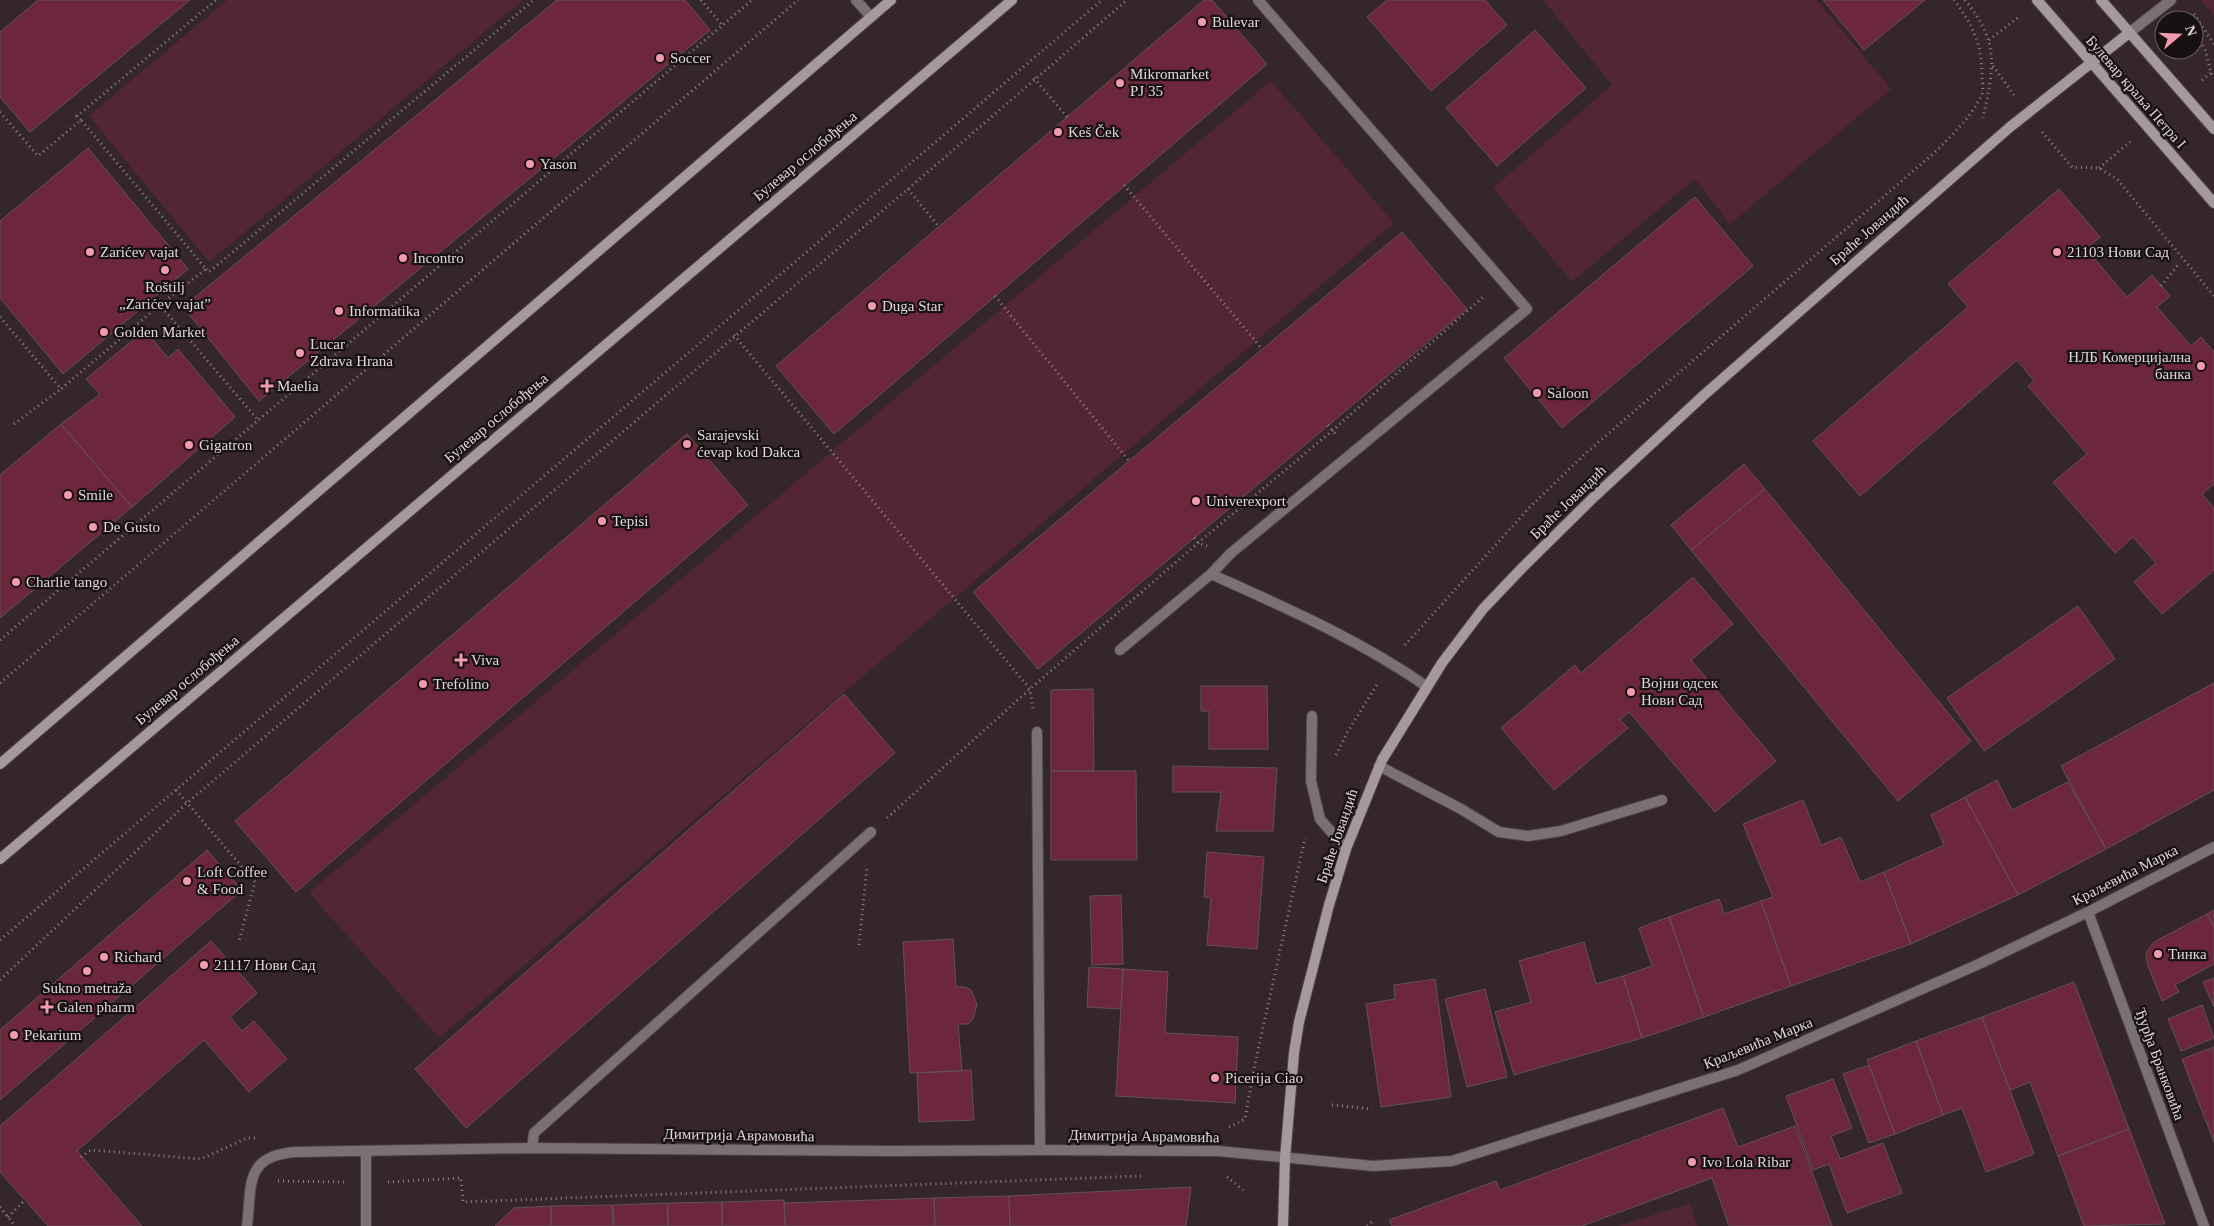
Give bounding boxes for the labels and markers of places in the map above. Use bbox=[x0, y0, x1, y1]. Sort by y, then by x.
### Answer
place label: Bulevar bbox=[1212, 14, 1259, 30]
marker: Bulevar bbox=[1196, 16, 1208, 28]
place label: Soccer bbox=[670, 50, 711, 66]
marker: Soccer bbox=[654, 52, 666, 64]
place label: Mikromarket PJ 35 bbox=[1130, 66, 1210, 99]
marker: Mikromarket PJ 35 bbox=[1114, 77, 1126, 89]
place label: Keš Ček bbox=[1068, 124, 1120, 140]
marker: Keš Ček bbox=[1052, 126, 1064, 138]
place label: Yason bbox=[540, 156, 577, 172]
marker: Yason bbox=[524, 158, 536, 170]
place label: Zarićev vajat bbox=[100, 244, 180, 260]
place label: 21103 Нови Сад bbox=[2067, 244, 2170, 260]
marker: Zarićev vajat bbox=[84, 246, 96, 258]
marker: 21103 Нови Сад bbox=[2051, 246, 2063, 258]
place label: Incontro bbox=[413, 250, 464, 266]
marker: Incontro bbox=[397, 252, 409, 264]
marker: Roštilj „Zarićev vajat” bbox=[159, 264, 171, 276]
place label: Roštilj „Zarićev vajat” bbox=[119, 279, 211, 312]
place label: Duga Star bbox=[882, 298, 942, 314]
marker: Duga Star bbox=[866, 300, 878, 312]
place label: Informatika bbox=[349, 303, 420, 319]
marker: Informatika bbox=[333, 305, 345, 317]
place label: Golden Market bbox=[114, 324, 206, 340]
marker: Golden Market bbox=[98, 326, 110, 338]
place label: Lucar Zdrava Hrana bbox=[310, 336, 393, 369]
marker: Lucar Zdrava Hrana bbox=[294, 347, 306, 359]
place label: НЛБ Комерцијална банка bbox=[2068, 349, 2191, 382]
marker: НЛБ Комерцијална банка bbox=[2195, 360, 2207, 372]
place label: Maelia bbox=[277, 378, 319, 394]
marker: Maelia bbox=[261, 380, 273, 392]
place label: Saloon bbox=[1547, 385, 1589, 401]
marker: Saloon bbox=[1531, 387, 1543, 399]
place label: Sarajevski ćevap kod Dakca bbox=[697, 427, 801, 460]
place label: Gigatron bbox=[199, 437, 253, 453]
marker: Sarajevski ćevap kod Dakca bbox=[681, 438, 693, 450]
marker: Gigatron bbox=[183, 439, 195, 451]
place label: Smile bbox=[78, 487, 113, 503]
marker: Smile bbox=[62, 489, 74, 501]
place label: Univerexport bbox=[1206, 493, 1287, 509]
marker: Univerexport bbox=[1190, 495, 1202, 507]
place label: Tepisi bbox=[612, 513, 648, 529]
marker: Tepisi bbox=[596, 515, 608, 527]
place label: De Gusto bbox=[103, 519, 160, 535]
marker: De Gusto bbox=[87, 521, 99, 533]
place label: Charlie tango bbox=[26, 574, 107, 590]
marker: Charlie tango bbox=[10, 576, 22, 588]
place label: Viva bbox=[471, 652, 500, 668]
marker: Viva bbox=[455, 654, 467, 666]
place label: Војни одсек Нови Сад bbox=[1641, 675, 1719, 708]
place label: Trefolino bbox=[433, 676, 489, 692]
marker: Trefolino bbox=[417, 678, 429, 690]
marker: Војни одсек Нови Сад bbox=[1625, 686, 1637, 698]
place label: Loft Coffee & Food bbox=[197, 864, 267, 897]
marker: Loft Coffee & Food bbox=[181, 875, 193, 887]
place label: Тинка bbox=[2168, 946, 2207, 962]
marker: Тинка bbox=[2152, 948, 2164, 960]
place label: Richard bbox=[114, 949, 162, 965]
marker: Richard bbox=[98, 951, 110, 963]
place label: 21117 Нови Сад bbox=[214, 957, 316, 973]
marker: 21117 Нови Сад bbox=[198, 959, 210, 971]
marker: Sukno metraža bbox=[81, 965, 93, 977]
place label: Sukno metraža bbox=[42, 980, 132, 996]
place label: Galen pharm bbox=[57, 999, 135, 1015]
marker: Galen pharm bbox=[41, 1001, 53, 1013]
place label: Pekarium bbox=[24, 1027, 82, 1043]
marker: Pekarium bbox=[8, 1029, 20, 1041]
place label: Picerija Ciao bbox=[1225, 1070, 1303, 1086]
marker: Picerija Ciao bbox=[1209, 1072, 1221, 1084]
place label: Ivo Lola Ribar bbox=[1702, 1154, 1790, 1170]
marker: Ivo Lola Ribar bbox=[1686, 1156, 1698, 1168]

